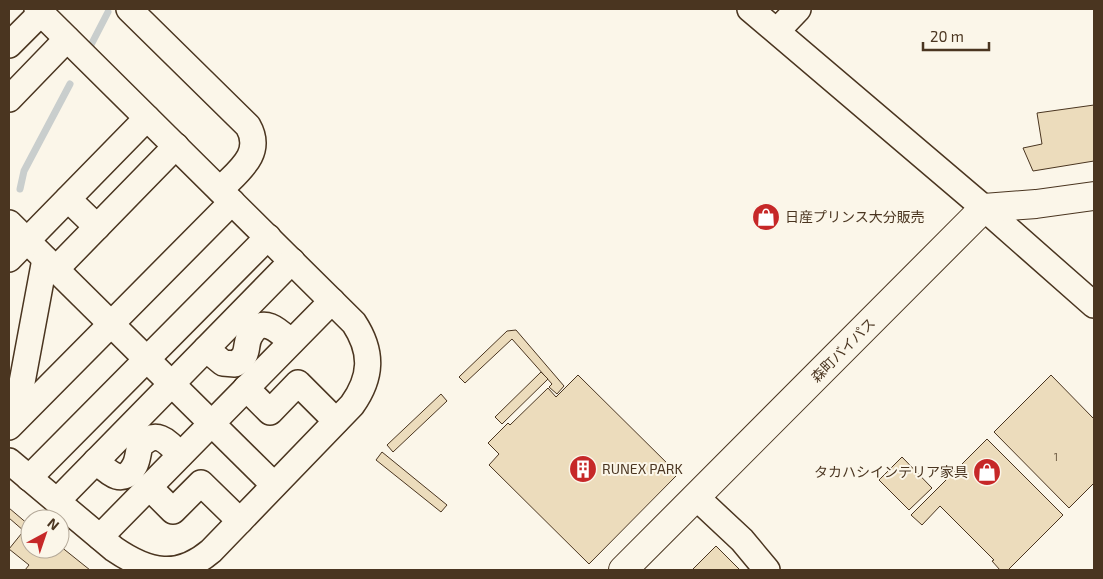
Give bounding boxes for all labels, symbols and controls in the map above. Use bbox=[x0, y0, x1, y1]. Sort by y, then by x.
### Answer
scale bar bbox=[923, 20, 989, 52]
text: 20 m bbox=[930, 27, 964, 45]
shop icon: 日産プリンス大分販売 bbox=[751, 202, 781, 232]
place label: 日産プリンス大分販売 bbox=[785, 208, 925, 225]
street label: 森町バイパス bbox=[807, 314, 878, 385]
house number: 1 bbox=[1054, 450, 1058, 463]
building icon: RUNEX PARK bbox=[568, 454, 598, 484]
shop icon: タカハシインテリア家具 bbox=[972, 457, 1002, 487]
place label: RUNEX PARK bbox=[602, 460, 683, 477]
place label: タカハシインテリア家具 bbox=[814, 463, 968, 480]
north arrow bbox=[20, 509, 70, 559]
text: N bbox=[44, 514, 63, 533]

